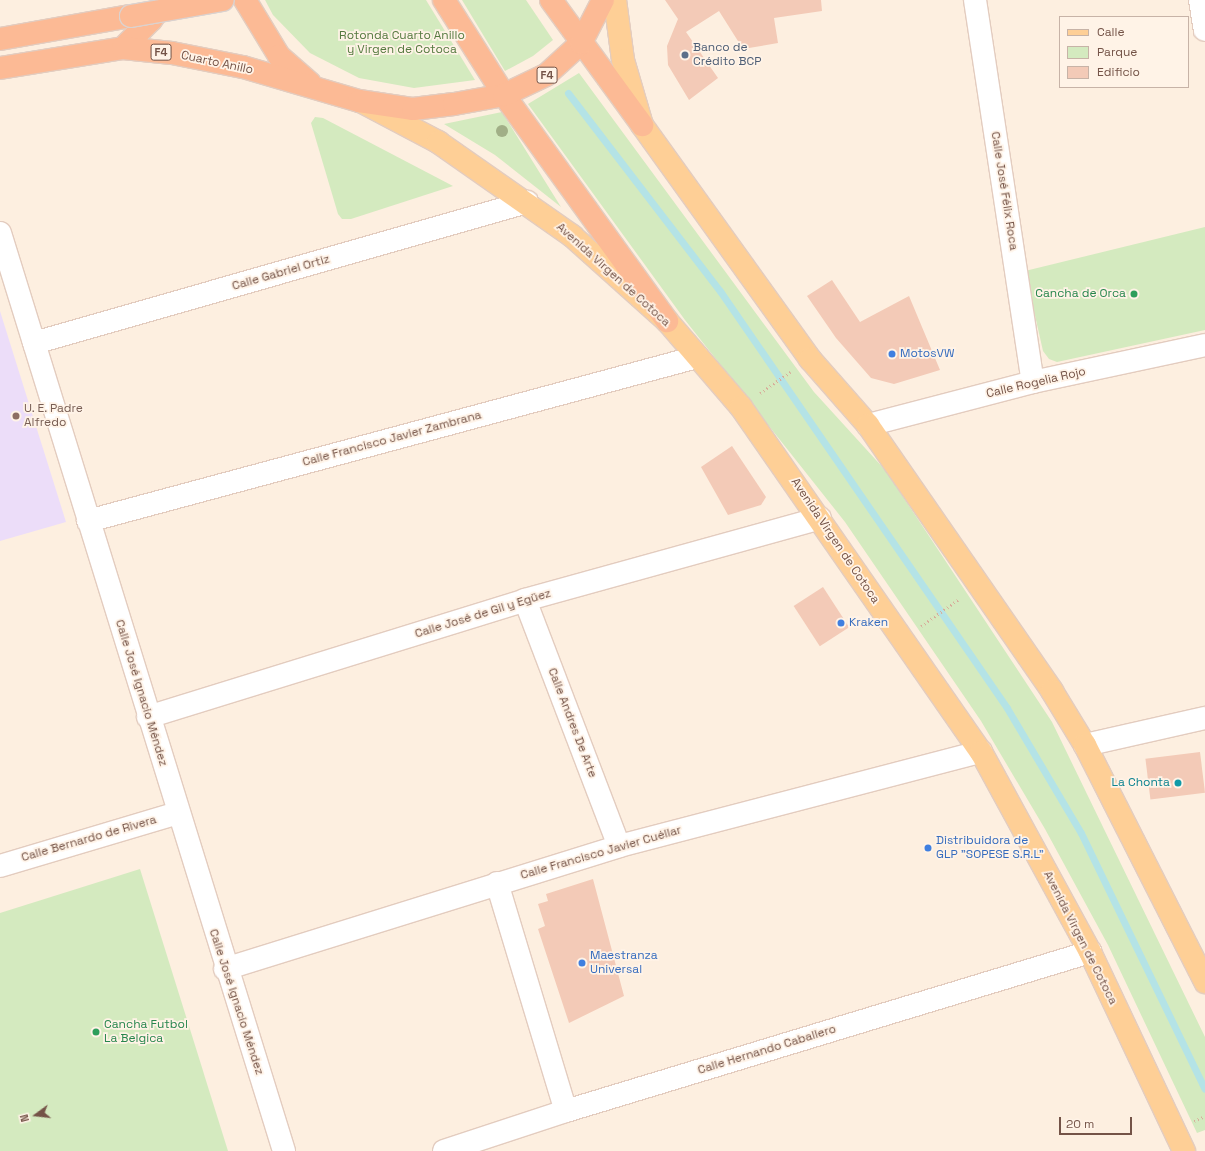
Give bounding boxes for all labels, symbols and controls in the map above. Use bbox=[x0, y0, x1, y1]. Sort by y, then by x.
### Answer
legend bbox=[1059, 16, 1189, 88]
text: Calle bbox=[1097, 24, 1125, 40]
park label: Rotonda Cuarto Anillo y Virgen de Cotoca bbox=[339, 29, 465, 57]
place label: Banco de Crédito BCP bbox=[693, 41, 761, 69]
road number: F4 bbox=[150, 43, 172, 61]
text: Parque bbox=[1097, 44, 1137, 60]
street label: Cuarto Anillo bbox=[180, 48, 254, 78]
marker: Banco de Crédito BCP bbox=[680, 50, 690, 60]
text: Edificio bbox=[1097, 64, 1140, 80]
road number: F4 bbox=[536, 66, 558, 84]
street label: Calle José Félix Roca bbox=[987, 131, 1021, 251]
street label: Avenida Virgen de Cotoca bbox=[553, 220, 673, 330]
street label: Calle Gabriel Ortiz bbox=[230, 252, 332, 294]
place label: Cancha de Orca bbox=[1035, 287, 1126, 301]
marker: Cancha de Orca bbox=[1129, 289, 1139, 299]
place label: MotosVW bbox=[900, 347, 955, 361]
marker: MotosVW bbox=[887, 349, 897, 359]
street label: Calle Rogelia Rojo bbox=[985, 365, 1087, 401]
place label: U. E. Padre Alfredo bbox=[24, 402, 84, 430]
street label: Calle Francisco Javier Zambrana bbox=[301, 408, 483, 470]
marker: U. E. Padre Alfredo bbox=[11, 411, 21, 421]
street label: Avenida Virgen de Cotoca bbox=[788, 476, 882, 606]
street label: Calle José de Gil y Egüez bbox=[413, 586, 553, 642]
place label: Kraken bbox=[849, 616, 888, 630]
street label: Calle José Ignacio Méndez bbox=[112, 618, 170, 768]
marker: Kraken bbox=[836, 618, 846, 628]
street label: Calle Andres De Arte bbox=[544, 666, 600, 780]
place label: La Chonta bbox=[1111, 776, 1170, 790]
marker: La Chonta bbox=[1173, 778, 1183, 788]
street label: Calle Bernardo de Rivera bbox=[20, 813, 158, 865]
street label: Calle Francisco Javier Cuéllar bbox=[519, 823, 683, 883]
place label: Distribuidora de GLP "SOPESE S.R.L" bbox=[936, 834, 1044, 862]
marker: Distribuidora de GLP "SOPESE S.R.L" bbox=[923, 843, 933, 853]
street label: Avenida Virgen de Cotoca bbox=[1040, 869, 1120, 1007]
street label: Calle José Ignacio Méndez bbox=[206, 927, 266, 1077]
place label: Maestranza Universal bbox=[590, 949, 658, 977]
marker: Maestranza Universal bbox=[577, 958, 587, 968]
place label: Cancha Futbol La Belgica bbox=[104, 1018, 188, 1046]
street label: Calle Hernando Caballero bbox=[696, 1022, 838, 1078]
marker: Cancha Futbol La Belgica bbox=[91, 1027, 101, 1037]
north arrow bbox=[16, 1095, 56, 1135]
scale bar bbox=[1061, 1109, 1134, 1135]
text: N bbox=[17, 1113, 32, 1123]
text: 20 m bbox=[1066, 1116, 1094, 1132]

